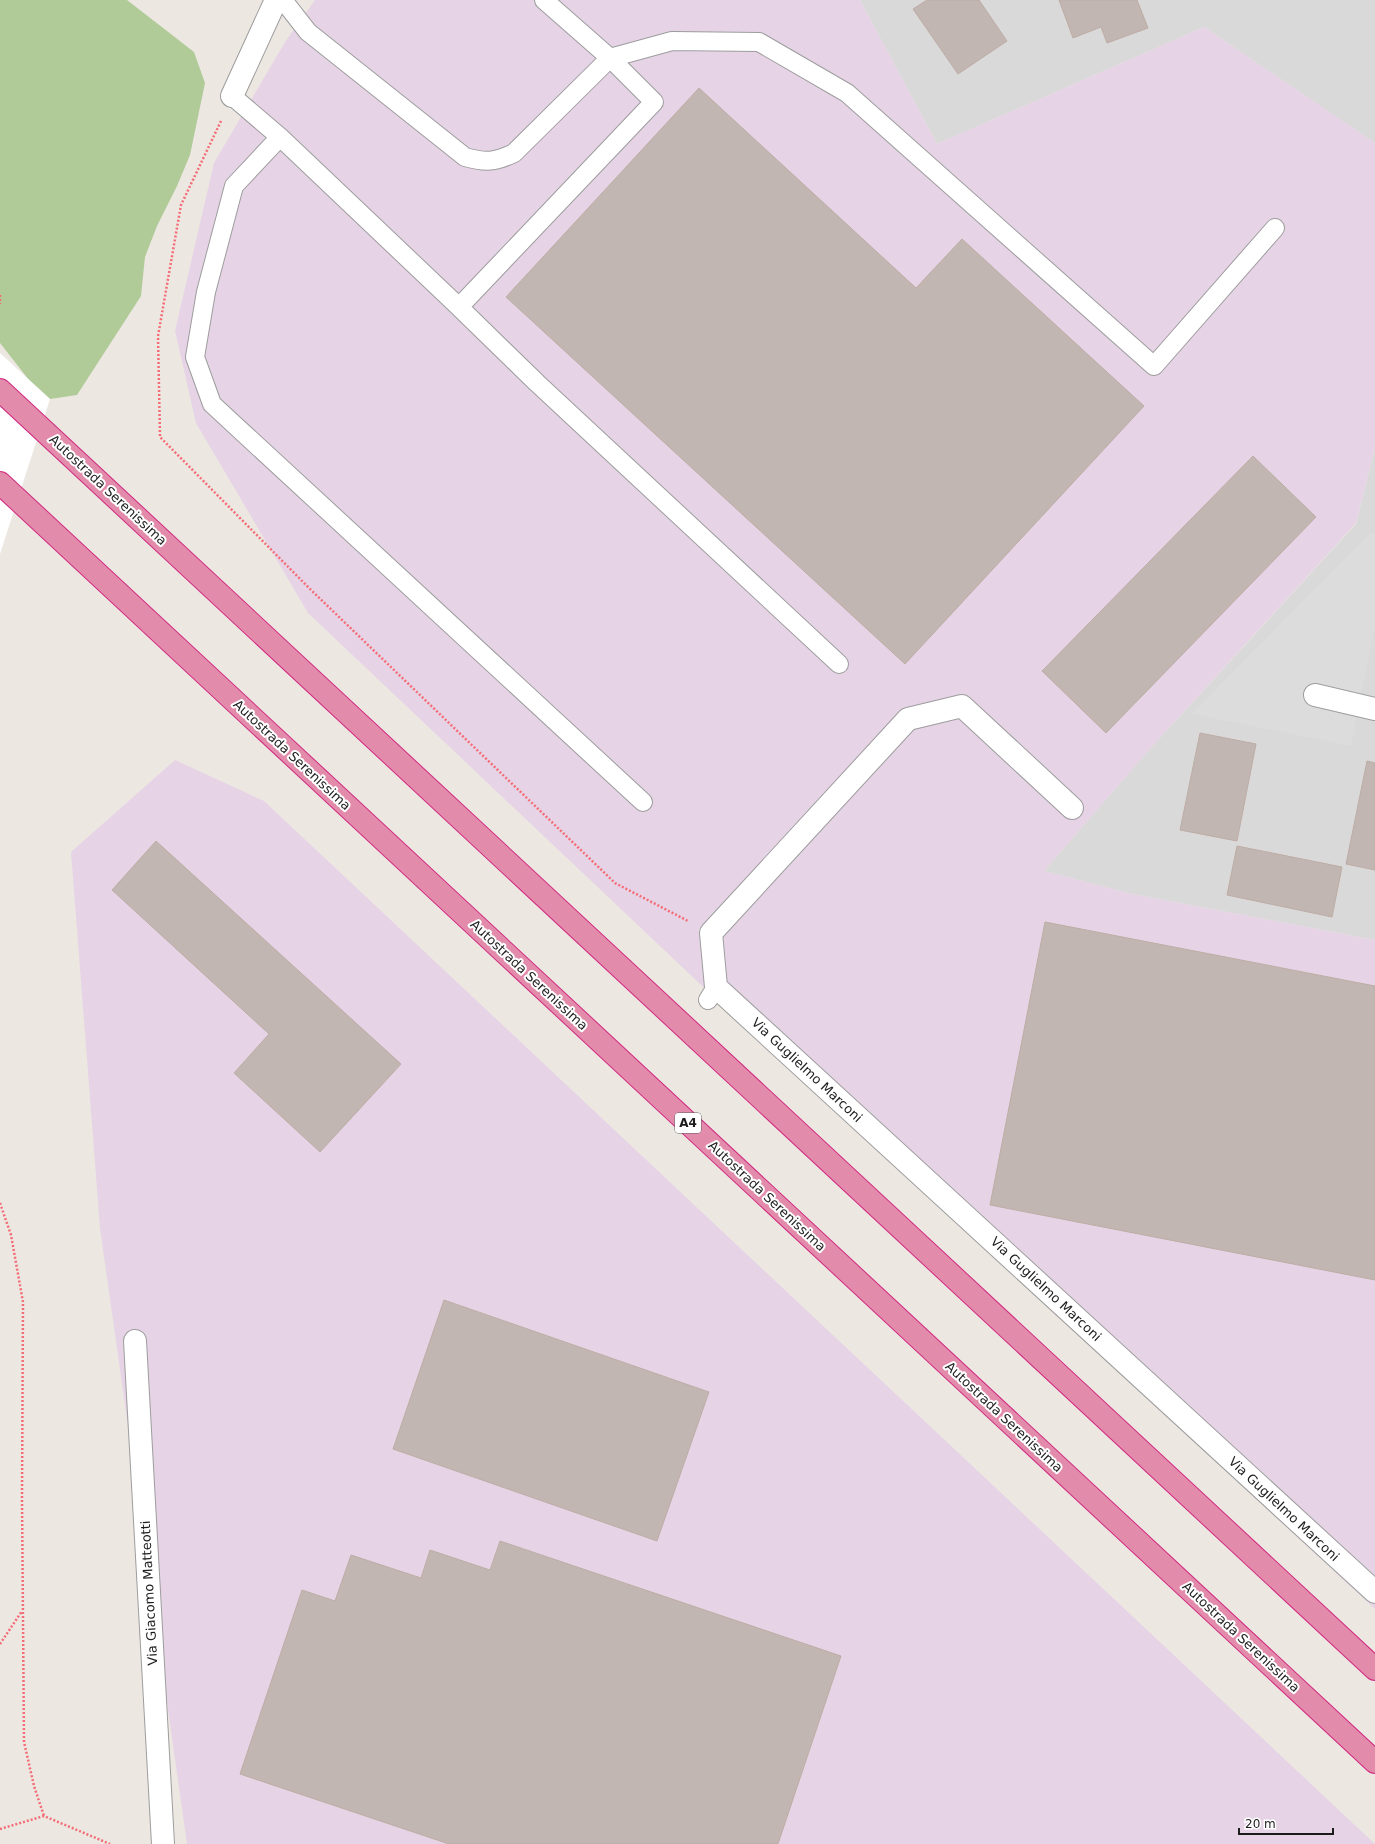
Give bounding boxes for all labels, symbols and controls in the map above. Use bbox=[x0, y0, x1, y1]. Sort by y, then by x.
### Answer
street label: Autostrada Serenissima bbox=[46, 432, 170, 548]
street label: Autostrada Serenissima bbox=[230, 697, 354, 813]
street label: Autostrada Serenissima bbox=[467, 917, 591, 1033]
street label: Via Guglielmo Marconi bbox=[749, 1015, 865, 1125]
road number: A4 bbox=[675, 1113, 701, 1133]
street label: Autostrada Serenissima bbox=[705, 1138, 829, 1254]
street label: Via Guglielmo Marconi bbox=[988, 1234, 1104, 1344]
street label: Autostrada Serenissima bbox=[942, 1359, 1066, 1475]
street label: Via Guglielmo Marconi bbox=[1226, 1454, 1342, 1564]
street label: Via Giacomo Matteotti bbox=[138, 1520, 160, 1666]
street label: Autostrada Serenissima bbox=[1179, 1579, 1303, 1695]
scale bar bbox=[1239, 1810, 1333, 1836]
text: 20 m bbox=[1245, 1817, 1276, 1831]

